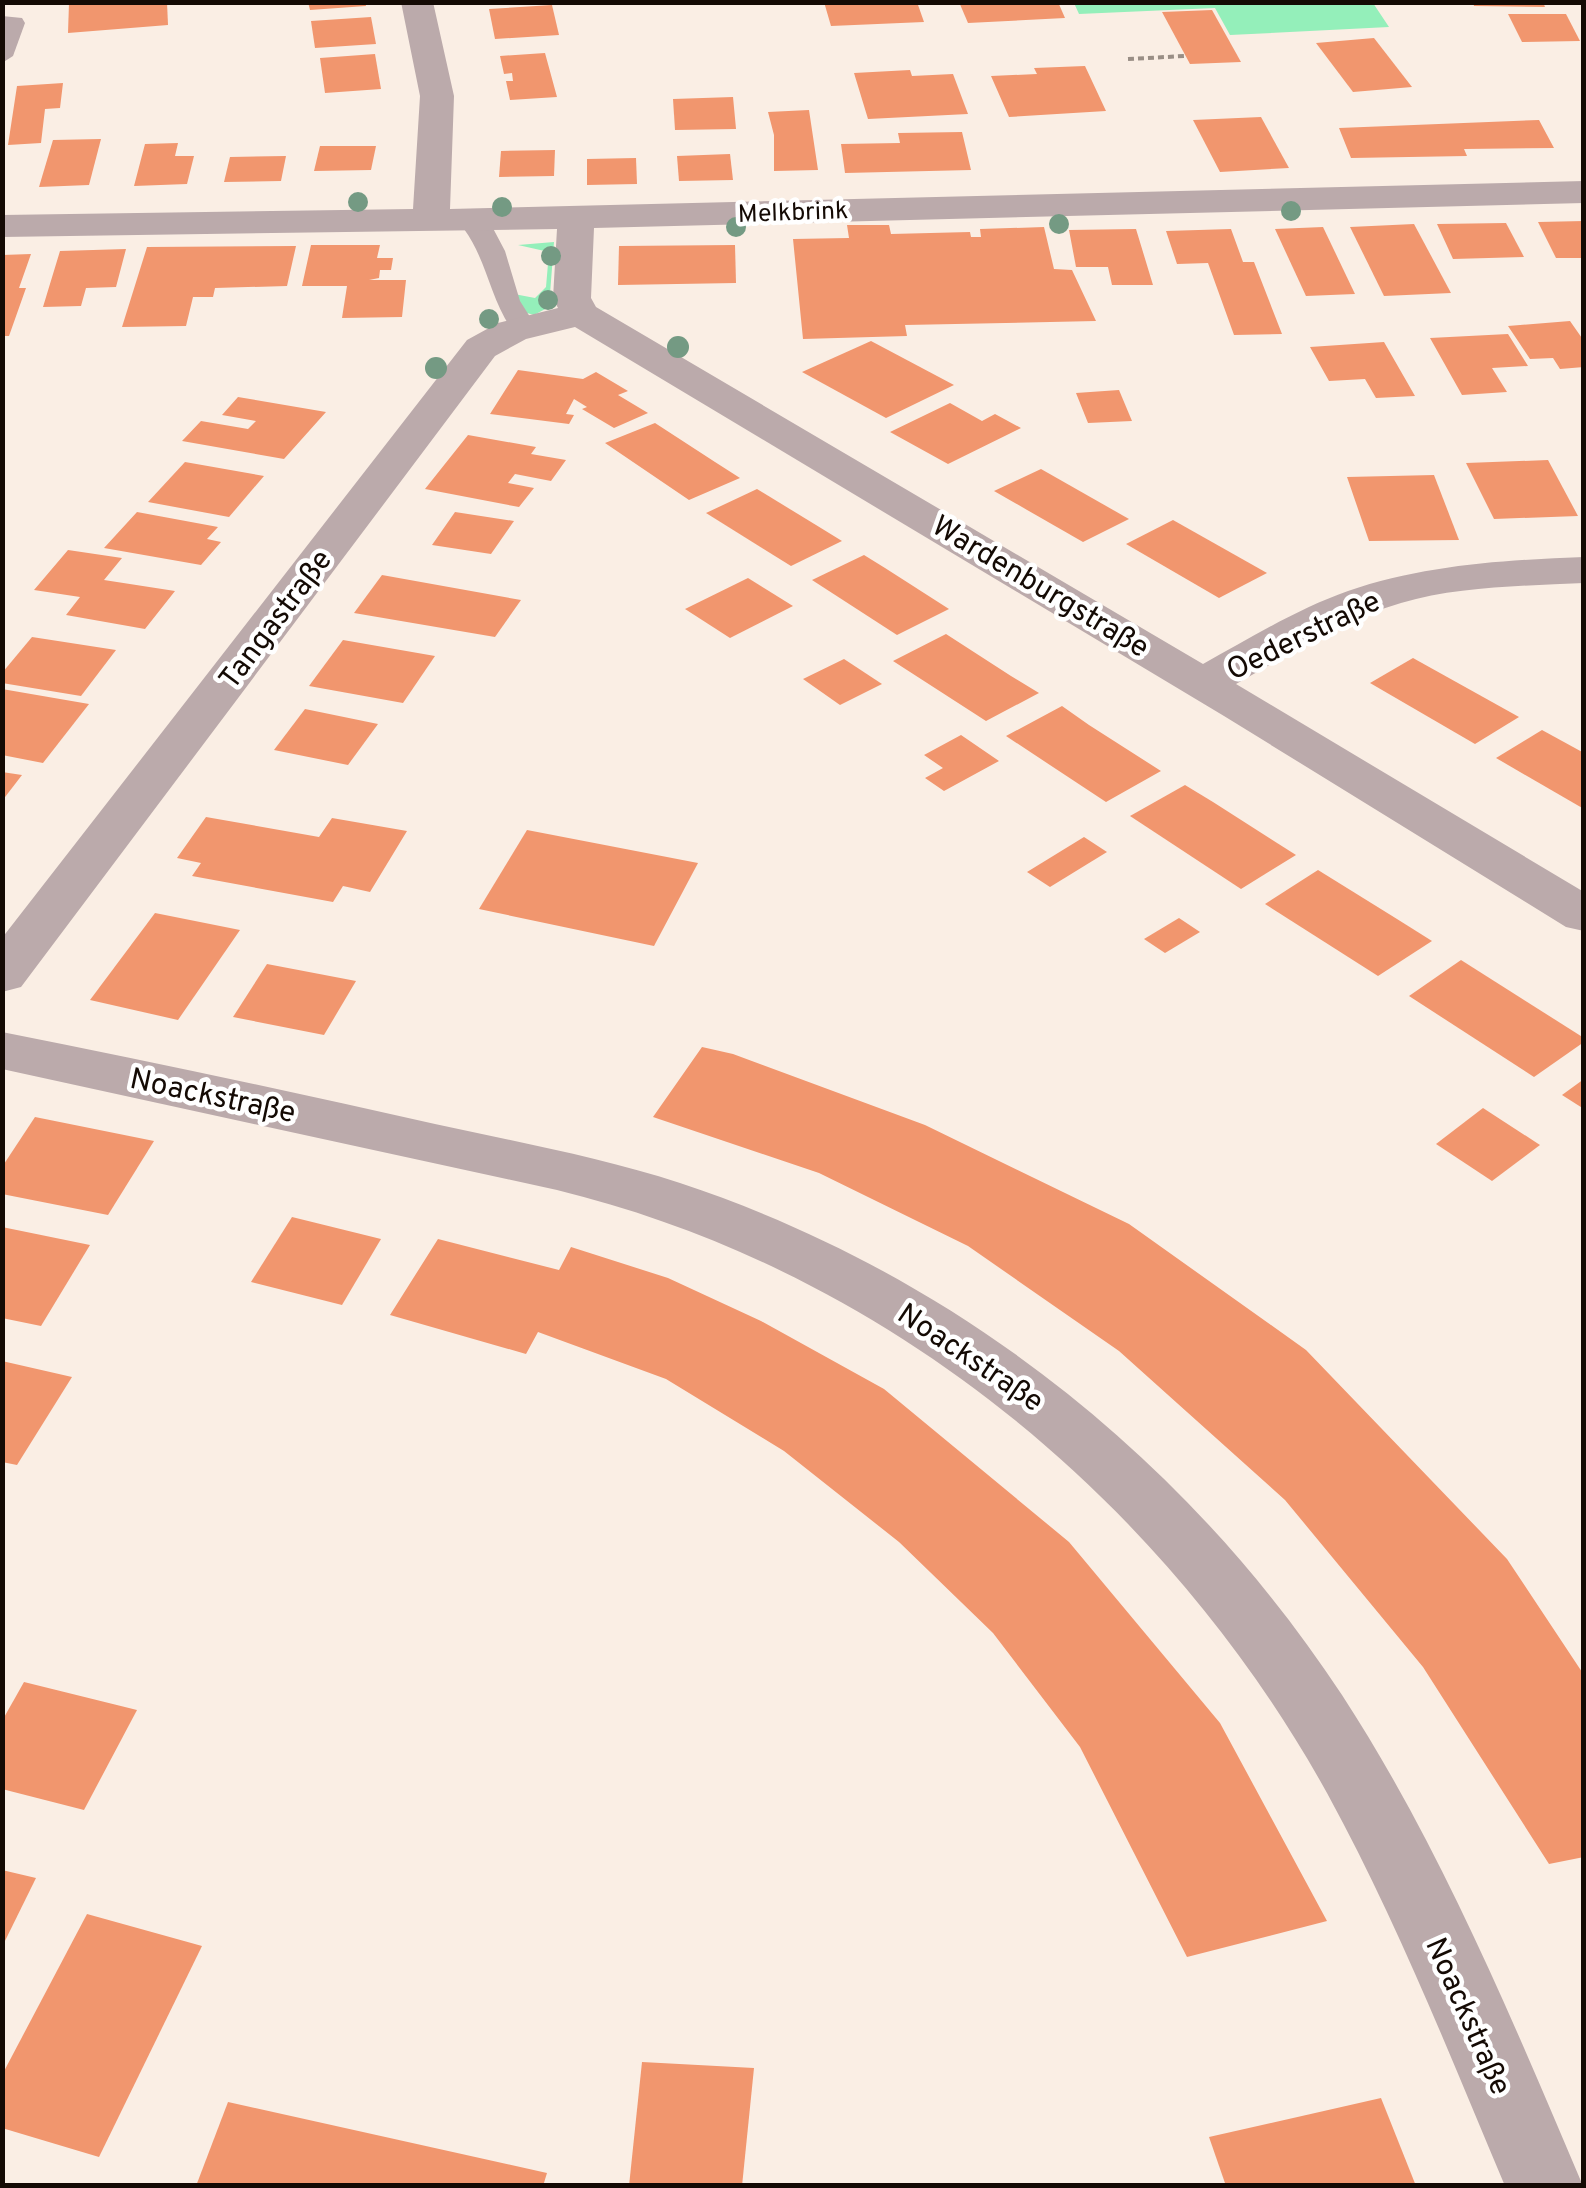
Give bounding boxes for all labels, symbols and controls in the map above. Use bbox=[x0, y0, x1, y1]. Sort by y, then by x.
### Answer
street label: Melkbrink bbox=[737, 196, 849, 232]
street label: Wardenburgstraße bbox=[924, 509, 1155, 668]
street label: Tangastraße bbox=[212, 543, 342, 698]
street label: Oederstraße bbox=[1221, 584, 1387, 690]
street label: Noackstraße bbox=[126, 1062, 299, 1133]
street label: Noackstraße bbox=[889, 1297, 1050, 1422]
street label: Noackstraße bbox=[1416, 1933, 1518, 2102]

